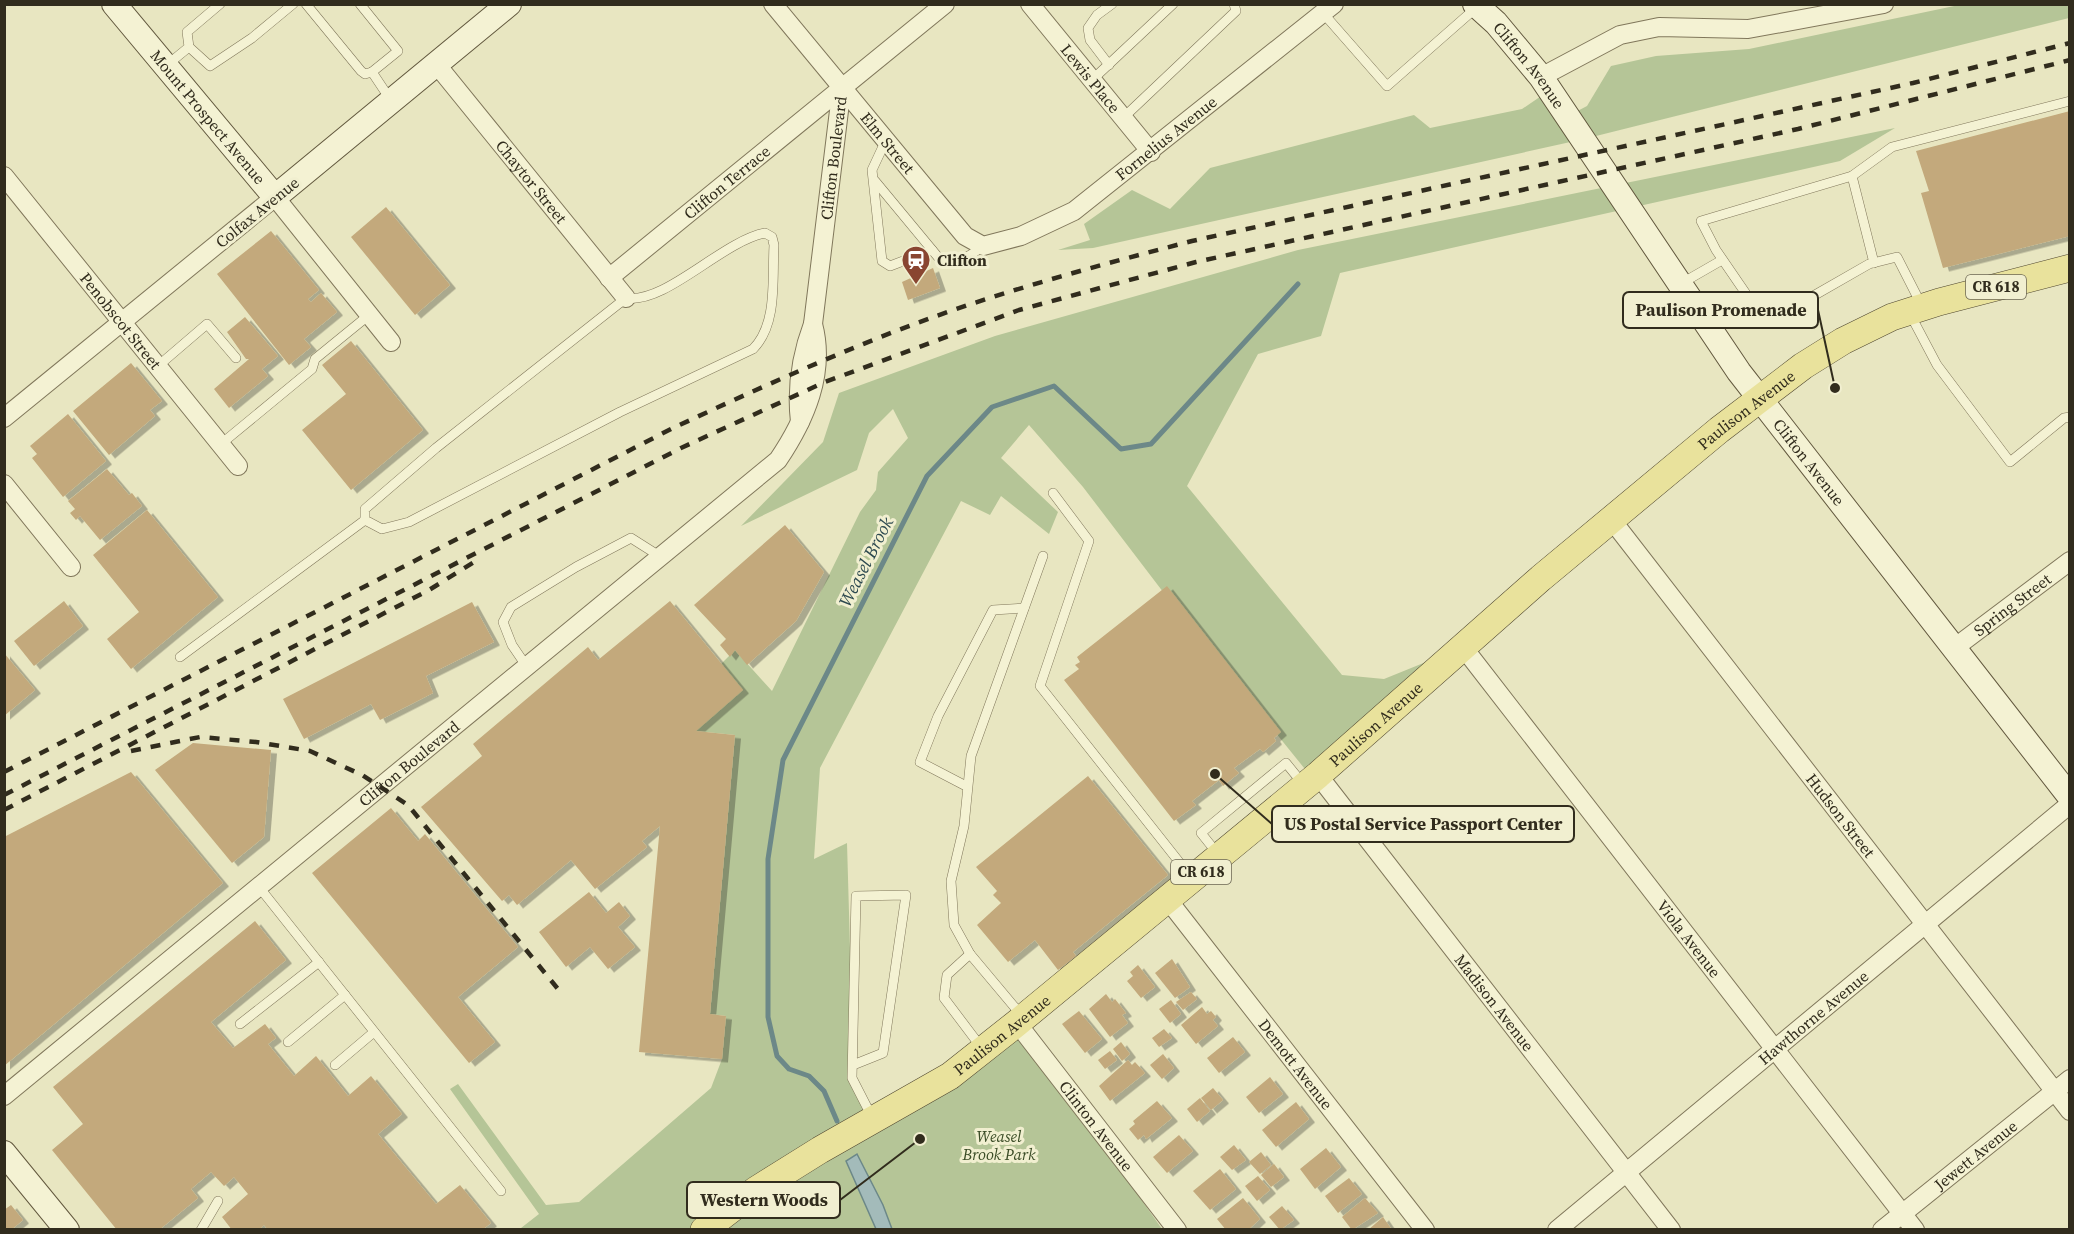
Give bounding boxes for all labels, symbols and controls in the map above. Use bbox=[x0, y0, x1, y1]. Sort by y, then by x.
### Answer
street label: Clifton Avenue bbox=[1488, 17, 1570, 113]
street label: Lewis Place bbox=[1056, 39, 1126, 118]
street label: Mount Prospect Avenue bbox=[146, 45, 271, 189]
street label: Fornelius Avenue bbox=[1110, 91, 1221, 185]
street label: Clifton Boulevard bbox=[815, 95, 852, 221]
street label: Elm Street bbox=[856, 107, 920, 179]
street label: Chaytor Street bbox=[491, 135, 573, 229]
street label: Clifton Terrace bbox=[679, 140, 775, 224]
street label: Colfax Avenue bbox=[210, 171, 304, 253]
station icon: Clifton bbox=[900, 244, 932, 286]
place label: Clifton bbox=[937, 249, 987, 271]
street label: Penobscot Street bbox=[75, 268, 167, 374]
road number: CR 618 bbox=[1966, 275, 2026, 299]
callout: Paulison Promenade bbox=[1623, 292, 1818, 328]
text: Paulison Promenade bbox=[1635, 297, 1807, 322]
street label: Paulison Avenue bbox=[1693, 365, 1800, 455]
street label: Clifton Avenue bbox=[1768, 414, 1850, 510]
water label: Weasel Brook bbox=[832, 512, 899, 611]
street label: Spring Street bbox=[1969, 568, 2056, 641]
street label: Paulison Avenue bbox=[1324, 677, 1427, 771]
street label: Clifton Boulevard bbox=[354, 715, 464, 811]
street label: Hudson Street bbox=[1801, 769, 1881, 863]
callout: US Postal Service Passport Center bbox=[1272, 806, 1574, 842]
text: US Postal Service Passport Center bbox=[1284, 811, 1563, 836]
road number: CR 618 bbox=[1171, 860, 1231, 884]
street label: Viola Avenue bbox=[1652, 895, 1726, 982]
street label: Madison Avenue bbox=[1450, 949, 1539, 1056]
street label: Hawthorne Avenue bbox=[1753, 965, 1873, 1070]
street label: Paulison Avenue bbox=[949, 989, 1055, 1080]
street label: Demott Avenue bbox=[1253, 1014, 1338, 1114]
street label: Clinton Avenue bbox=[1054, 1076, 1139, 1176]
street label: Jewett Avenue bbox=[1929, 1115, 2022, 1196]
park label: Weasel Brook Park bbox=[962, 1125, 1036, 1165]
callout: Western Woods bbox=[687, 1182, 840, 1218]
text: Western Woods bbox=[700, 1187, 828, 1212]

